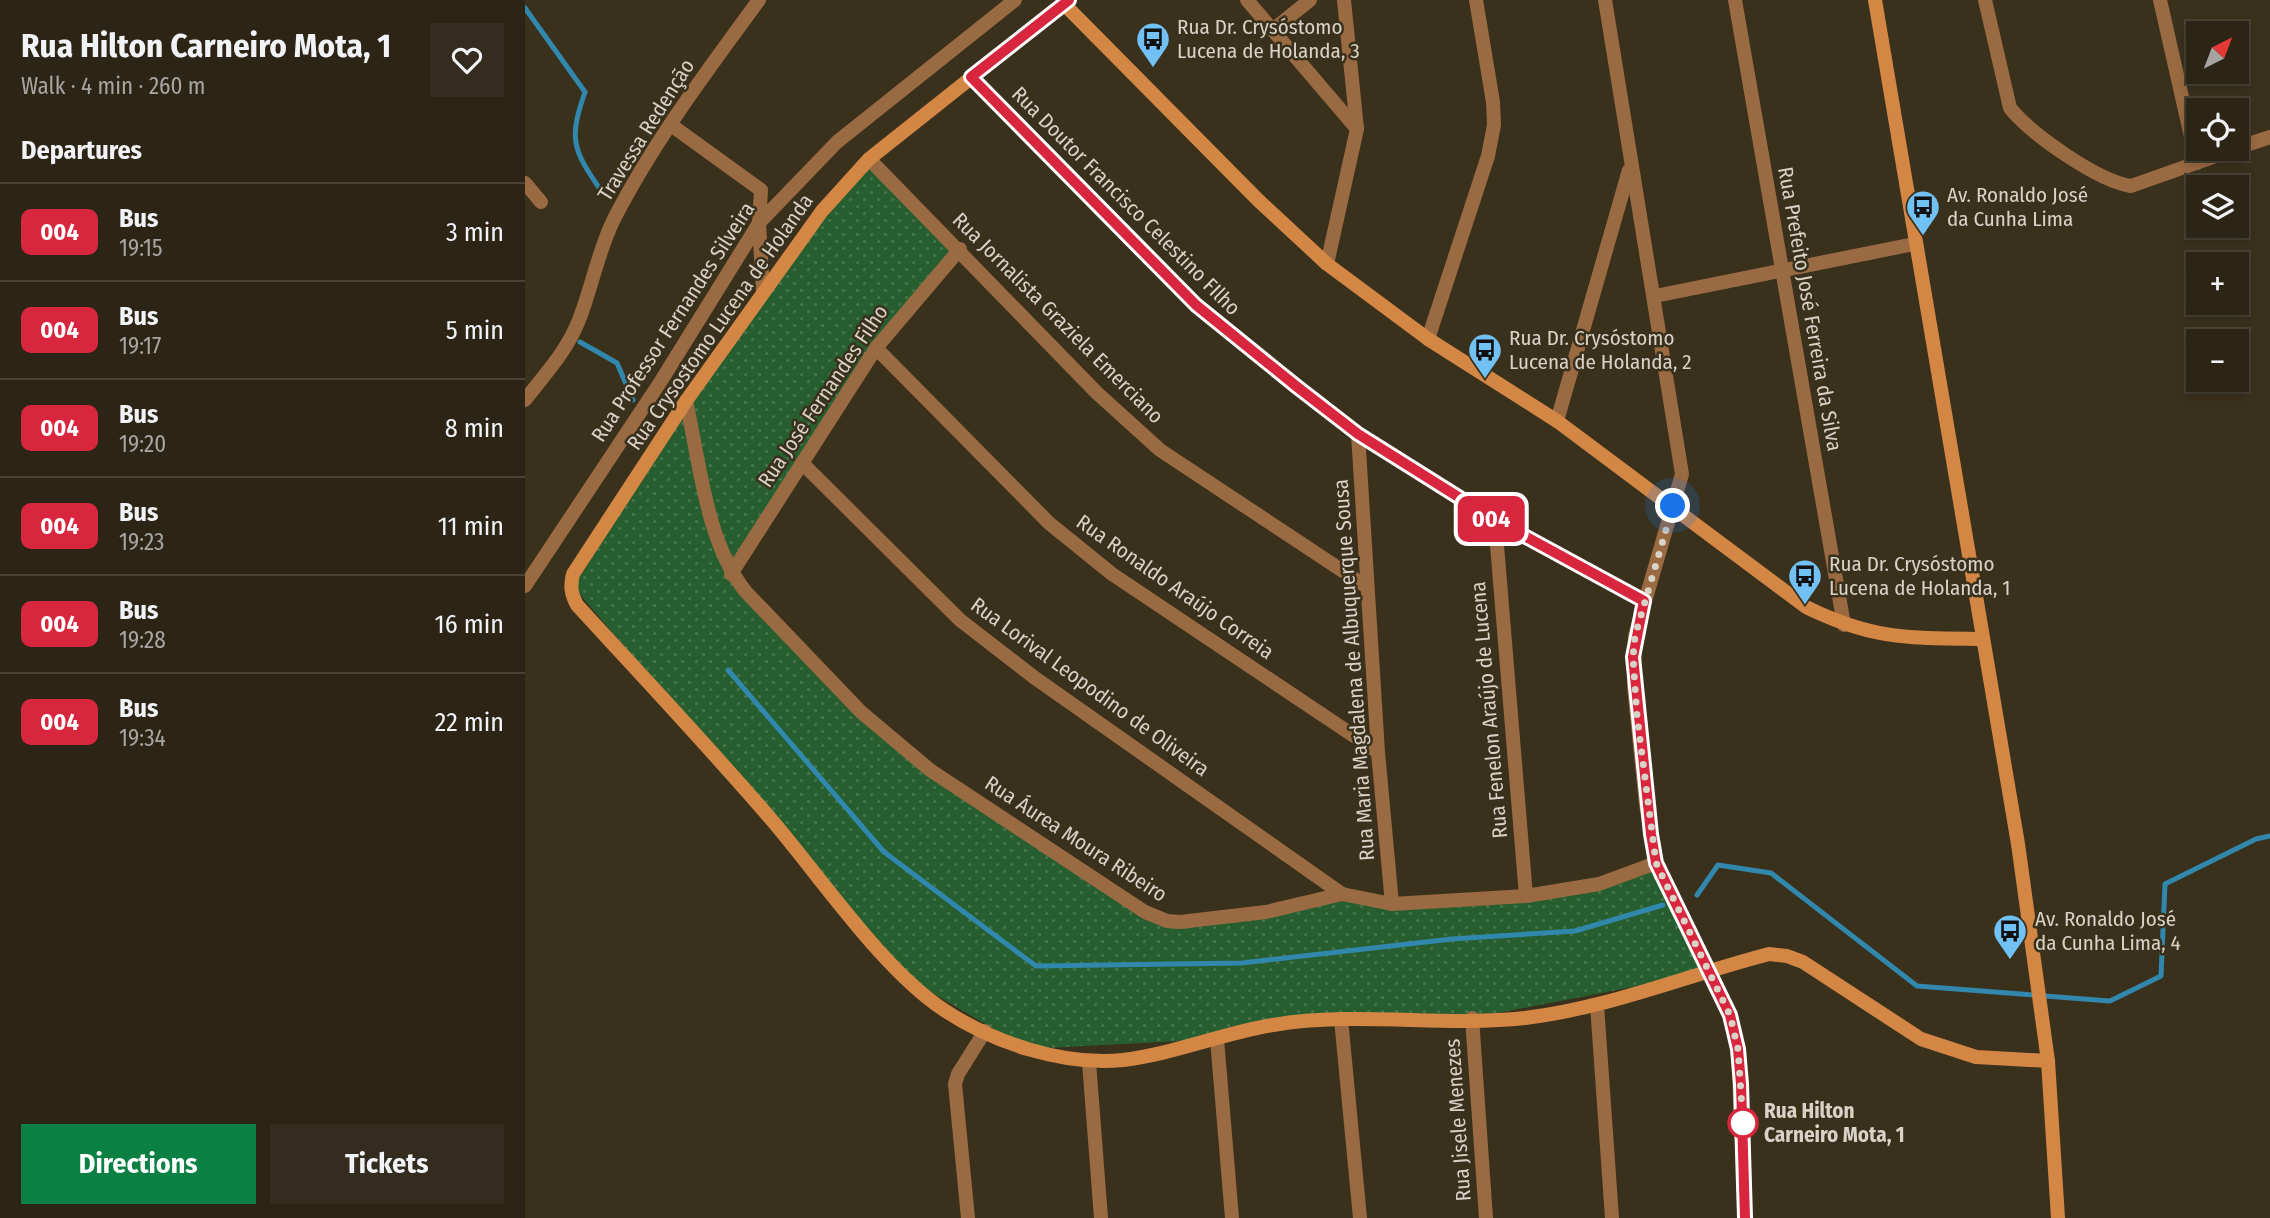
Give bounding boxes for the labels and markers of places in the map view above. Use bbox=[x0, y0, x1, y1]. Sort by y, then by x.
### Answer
place label: Rua Dr. Crysóstomo Lucena de Holanda, 3 bbox=[1177, 14, 1360, 64]
bus stop icon: Rua Dr. Crysóstomo Lucena de Holanda, 3 bbox=[1134, 20, 1172, 69]
place label: Av. Ronaldo José da Cunha Lima bbox=[1947, 182, 2088, 232]
bus stop icon: Av. Ronaldo José da Cunha Lima bbox=[1904, 188, 1942, 237]
place label: Rua Dr. Crysóstomo Lucena de Holanda, 2 bbox=[1509, 325, 1692, 375]
bus stop icon: Rua Dr. Crysóstomo Lucena de Holanda, 2 bbox=[1466, 331, 1504, 380]
place label: Rua Dr. Crysóstomo Lucena de Holanda, 1 bbox=[1829, 551, 2010, 601]
bus stop icon: Rua Dr. Crysóstomo Lucena de Holanda, 1 bbox=[1786, 557, 1824, 606]
place label: Av. Ronaldo José da Cunha Lima, 4 bbox=[2035, 906, 2181, 956]
bus stop icon: Av. Ronaldo José da Cunha Lima, 4 bbox=[1991, 912, 2029, 961]
place label: Rua Hilton Carneiro Mota, 1 bbox=[1764, 1098, 1905, 1148]
marker: Rua Hilton Carneiro Mota, 1 bbox=[1728, 1108, 1758, 1138]

